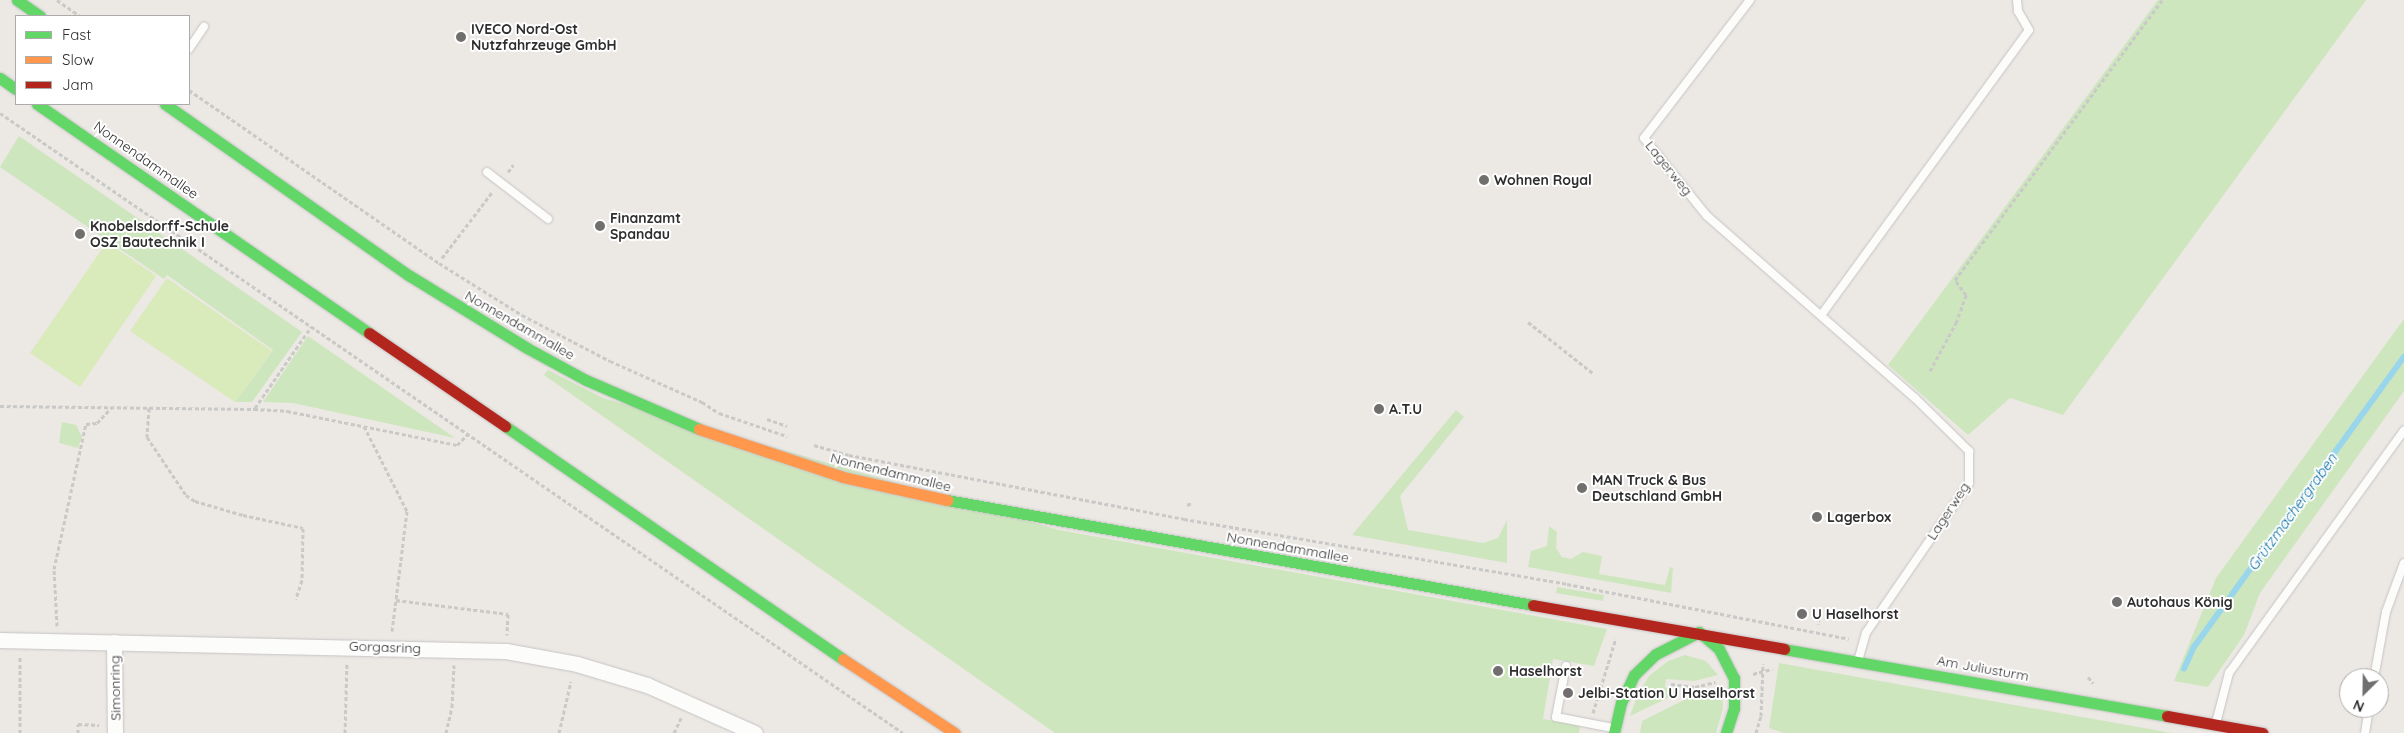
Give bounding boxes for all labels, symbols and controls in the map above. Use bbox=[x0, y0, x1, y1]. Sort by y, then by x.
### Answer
legend bbox=[15, 15, 190, 105]
place label: IVECO Nord-Ost Nutzfahrzeuge GmbH bbox=[471, 21, 617, 54]
text: Fast bbox=[62, 25, 91, 44]
marker: IVECO Nord-Ost Nutzfahrzeuge GmbH bbox=[455, 31, 467, 43]
text: Slow bbox=[62, 50, 94, 69]
text: Jam bbox=[62, 75, 93, 94]
street label: Nonnendammallee bbox=[90, 118, 202, 202]
street label: Lagerweg bbox=[1642, 137, 1696, 199]
place label: Wohnen Royal bbox=[1494, 172, 1592, 188]
marker: Wohnen Royal bbox=[1478, 174, 1490, 186]
place label: Finanzamt Spandau bbox=[610, 210, 681, 242]
place label: Knobelsdorff-Schule OSZ Bautechnik I bbox=[90, 218, 229, 250]
marker: Finanzamt Spandau bbox=[594, 220, 606, 232]
marker: Knobelsdorff-Schule OSZ Bautechnik I bbox=[74, 228, 86, 240]
street label: Nonnendammallee bbox=[462, 287, 578, 363]
place label: A.T.U bbox=[1389, 401, 1422, 417]
marker: A.T.U bbox=[1373, 403, 1385, 415]
street label: Nonnendammallee bbox=[829, 449, 953, 495]
water label: Grützmachergraben bbox=[2243, 450, 2341, 574]
place label: MAN Truck & Bus Deutschland GmbH bbox=[1592, 472, 1722, 504]
street label: Lagerweg bbox=[1923, 479, 1973, 543]
marker: MAN Truck & Bus Deutschland GmbH bbox=[1576, 482, 1588, 494]
place label: Lagerbox bbox=[1827, 509, 1891, 525]
marker: Lagerbox bbox=[1811, 511, 1823, 523]
street label: Nonnendammallee bbox=[1226, 528, 1350, 566]
place label: Autohaus König bbox=[2127, 594, 2233, 610]
marker: Autohaus König bbox=[2111, 596, 2123, 608]
place label: U Haselhorst bbox=[1812, 606, 1899, 622]
marker: U Haselhorst bbox=[1796, 608, 1808, 620]
street label: Gorgasring bbox=[349, 637, 421, 657]
street label: Am Juliusturm bbox=[1936, 652, 2030, 684]
street label: Simonring bbox=[106, 655, 124, 721]
place label: Haselhorst bbox=[1509, 663, 1582, 679]
marker: Haselhorst bbox=[1491, 664, 1505, 678]
north arrow bbox=[2339, 668, 2389, 718]
place label: Jelbi-Station U Haselhorst bbox=[1578, 685, 1755, 701]
marker: Jelbi-Station U Haselhorst bbox=[1562, 687, 1574, 699]
text: N bbox=[2350, 696, 2367, 716]

